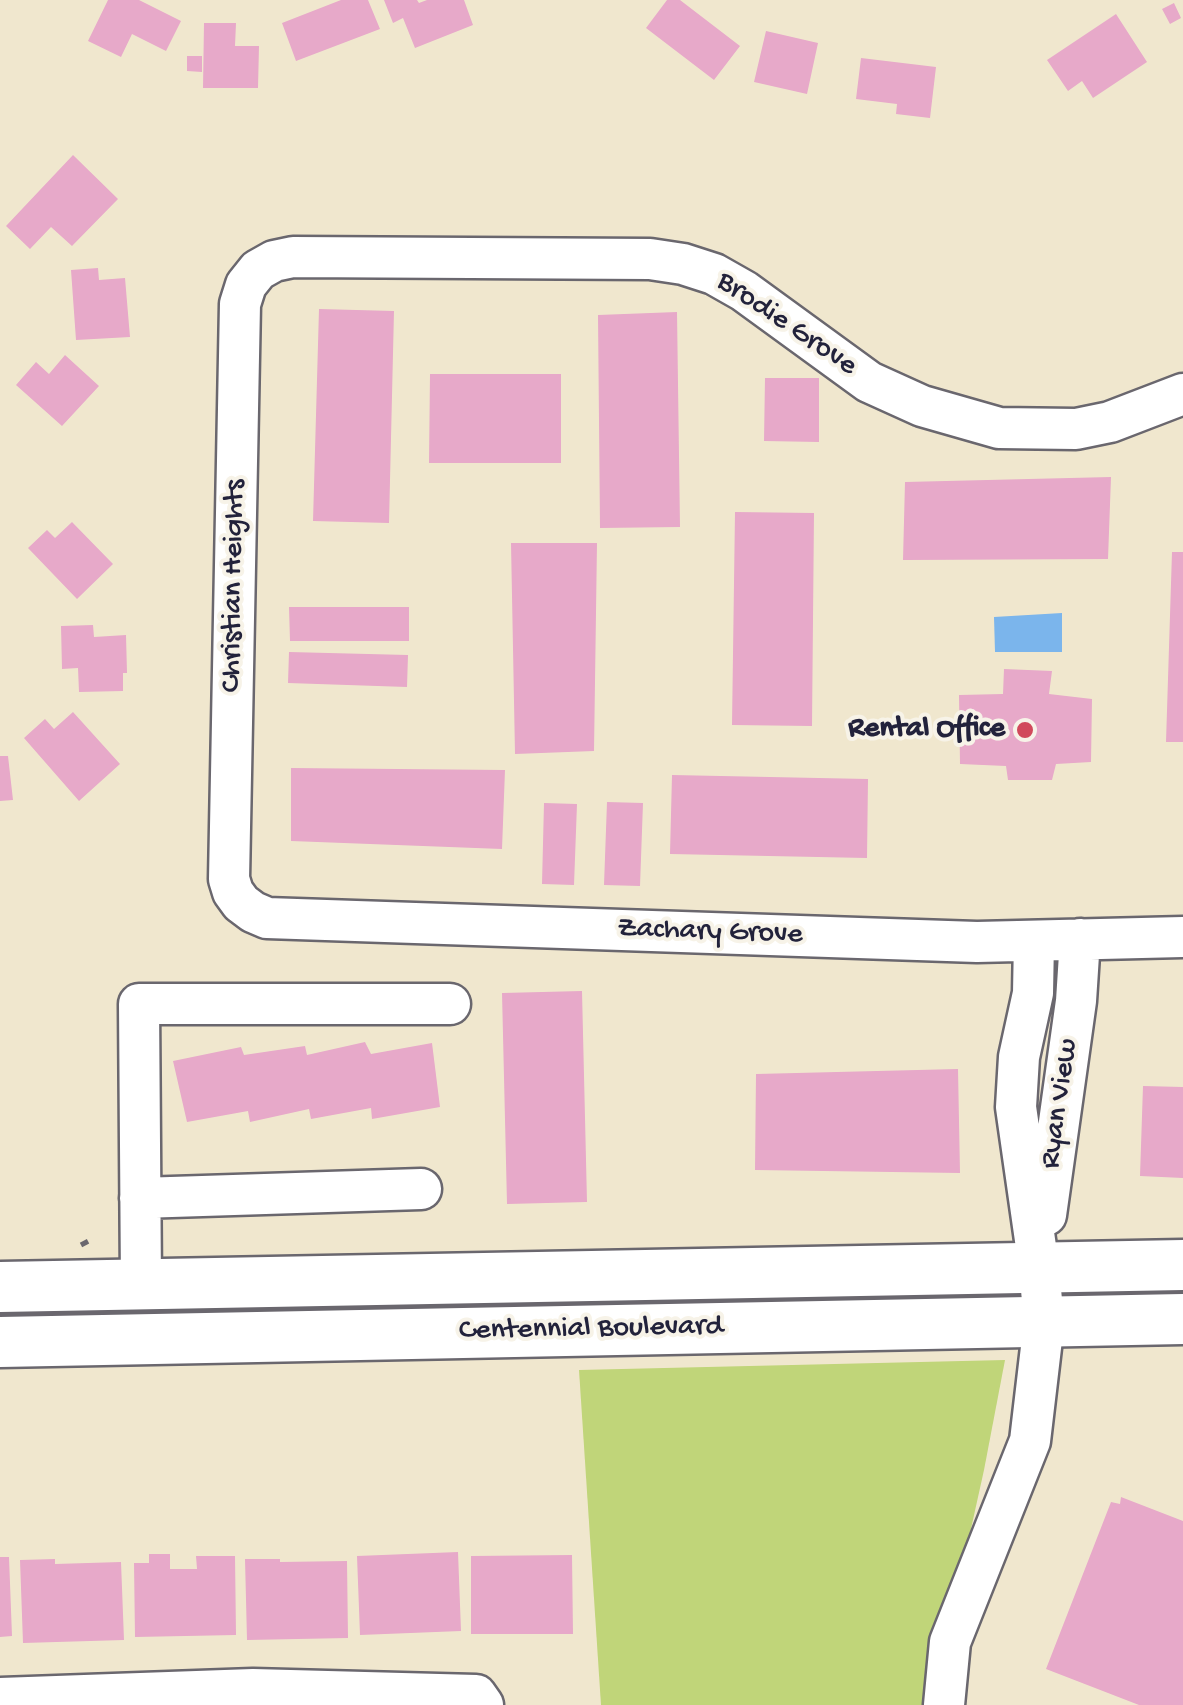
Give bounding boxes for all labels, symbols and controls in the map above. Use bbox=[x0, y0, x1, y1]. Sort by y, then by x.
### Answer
street label: Brodie Grove bbox=[709, 265, 863, 385]
street label: Christian Heights bbox=[215, 479, 255, 693]
place label: Rental Office bbox=[848, 712, 1005, 748]
marker: Rental Office bbox=[1014, 719, 1036, 741]
street label: Zachary Grove bbox=[617, 912, 803, 954]
street label: Ryan View bbox=[1034, 1037, 1088, 1171]
street label: Centennial Boulevard bbox=[459, 1310, 723, 1350]

